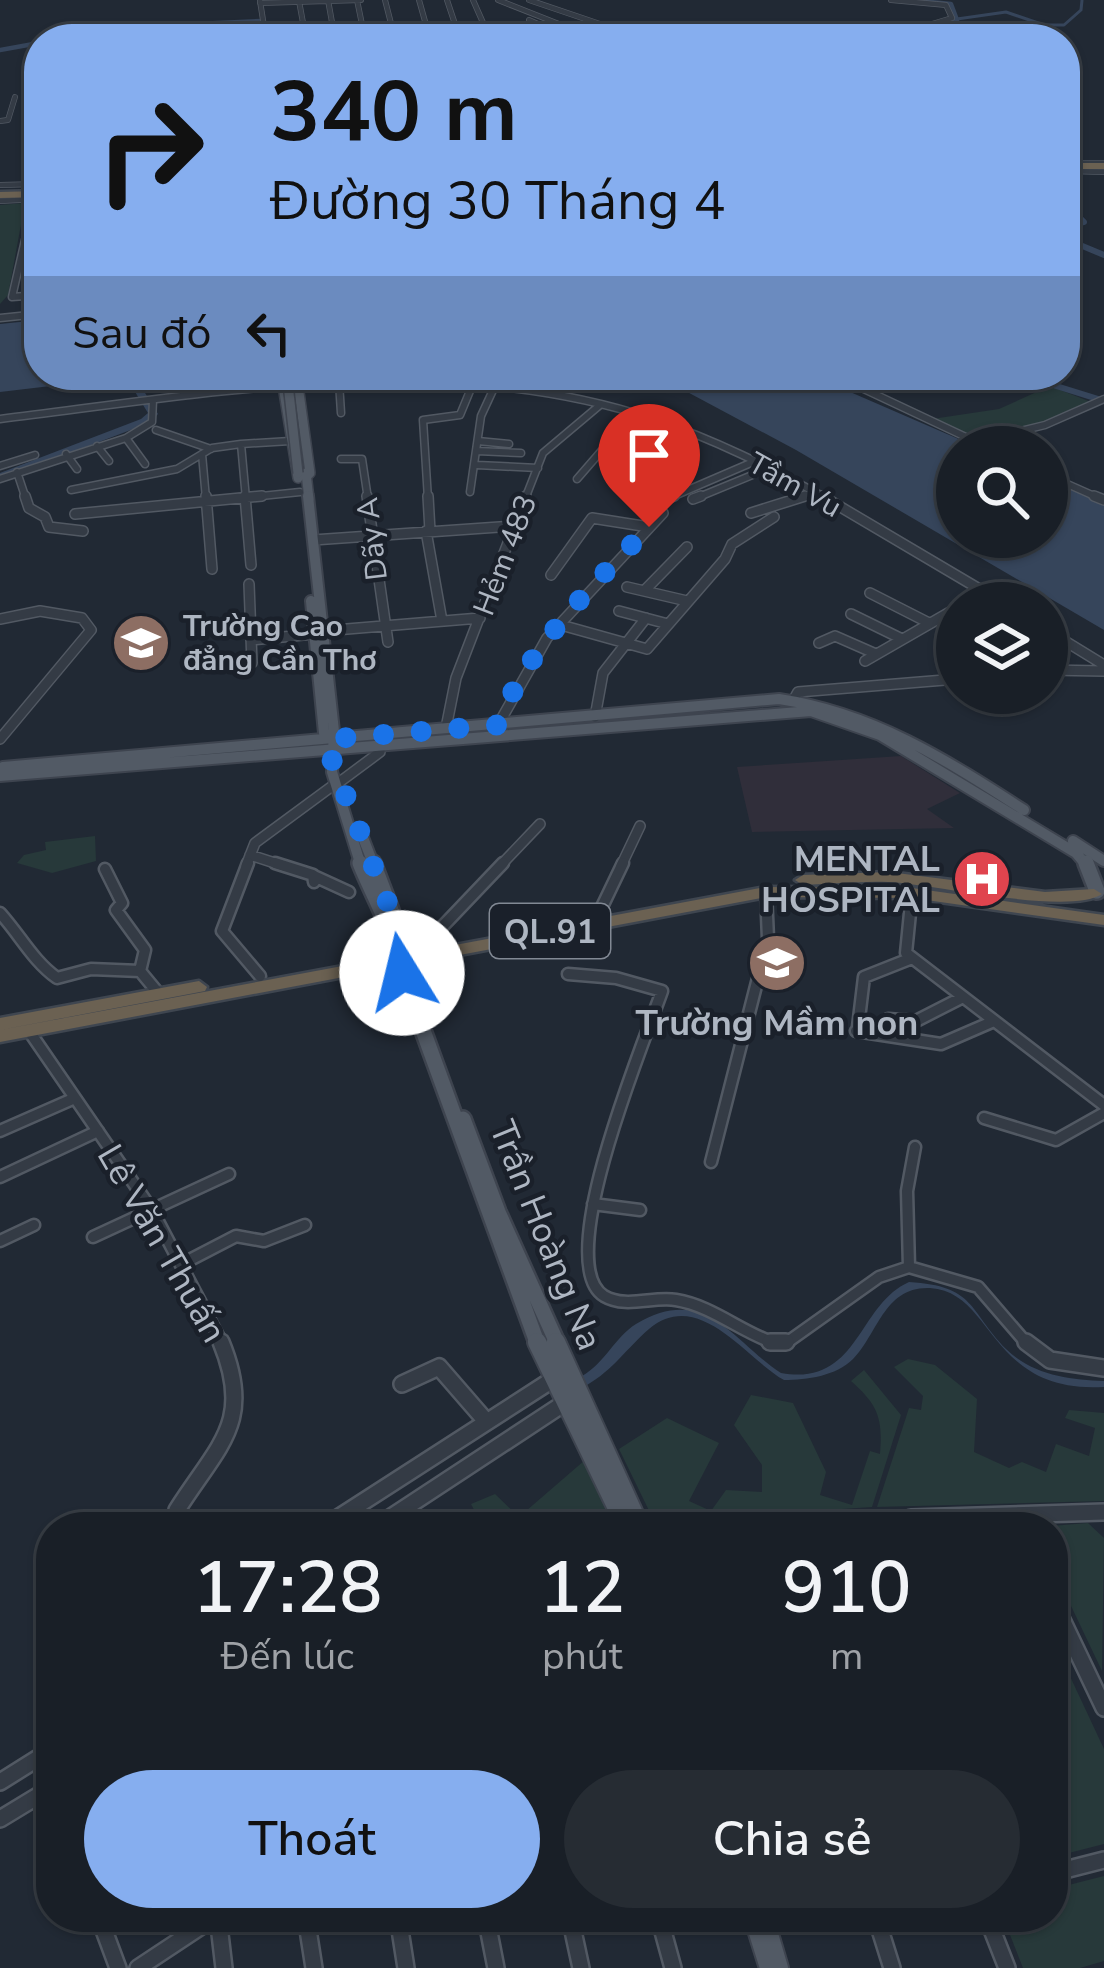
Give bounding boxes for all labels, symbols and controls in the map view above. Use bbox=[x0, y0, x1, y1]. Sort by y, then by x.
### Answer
text: 340 m bbox=[270, 55, 518, 170]
icon: right bbox=[72, 72, 228, 228]
text: Đường 30 Tháng 4 bbox=[270, 164, 726, 238]
icon: left bbox=[236, 300, 302, 366]
text: Sau đó bbox=[72, 303, 212, 364]
pin bbox=[598, 404, 700, 527]
icon: arrive bbox=[616, 422, 682, 488]
map controls bbox=[936, 426, 1068, 714]
button: search bbox=[936, 426, 1068, 558]
street label: Tầm Vu bbox=[741, 443, 849, 528]
street label: Hẻm 483 bbox=[464, 489, 547, 621]
street label: Dãy A bbox=[347, 495, 398, 583]
button: layers bbox=[936, 582, 1068, 714]
place label: Trường Cao đẳng Cần Thơ bbox=[183, 606, 377, 681]
school or university icon: Trường Cao đẳng Cần Thơ bbox=[110, 612, 172, 674]
place label: MENTAL HOSPITAL bbox=[761, 835, 940, 925]
hospital icon: MENTAL HOSPITAL bbox=[951, 848, 1013, 910]
road number: QL.91 bbox=[490, 904, 610, 958]
position arrow bbox=[339, 910, 465, 1036]
school or university icon: Trường Mầm non bbox=[746, 932, 808, 994]
place label: Trường Mầm non bbox=[636, 999, 918, 1048]
street label: Trần Hoàng Na bbox=[477, 1114, 614, 1358]
street label: Lê Văn Thuấn bbox=[85, 1136, 238, 1352]
text: 17:28 bbox=[193, 1539, 382, 1637]
text: 12 bbox=[539, 1539, 625, 1637]
text: 910 bbox=[782, 1539, 911, 1637]
text: Đến lúc bbox=[221, 1630, 354, 1683]
text: phút bbox=[542, 1630, 622, 1683]
text: m bbox=[830, 1630, 863, 1683]
button: Thoát bbox=[84, 1770, 540, 1908]
button: Chia sẻ bbox=[564, 1770, 1020, 1908]

